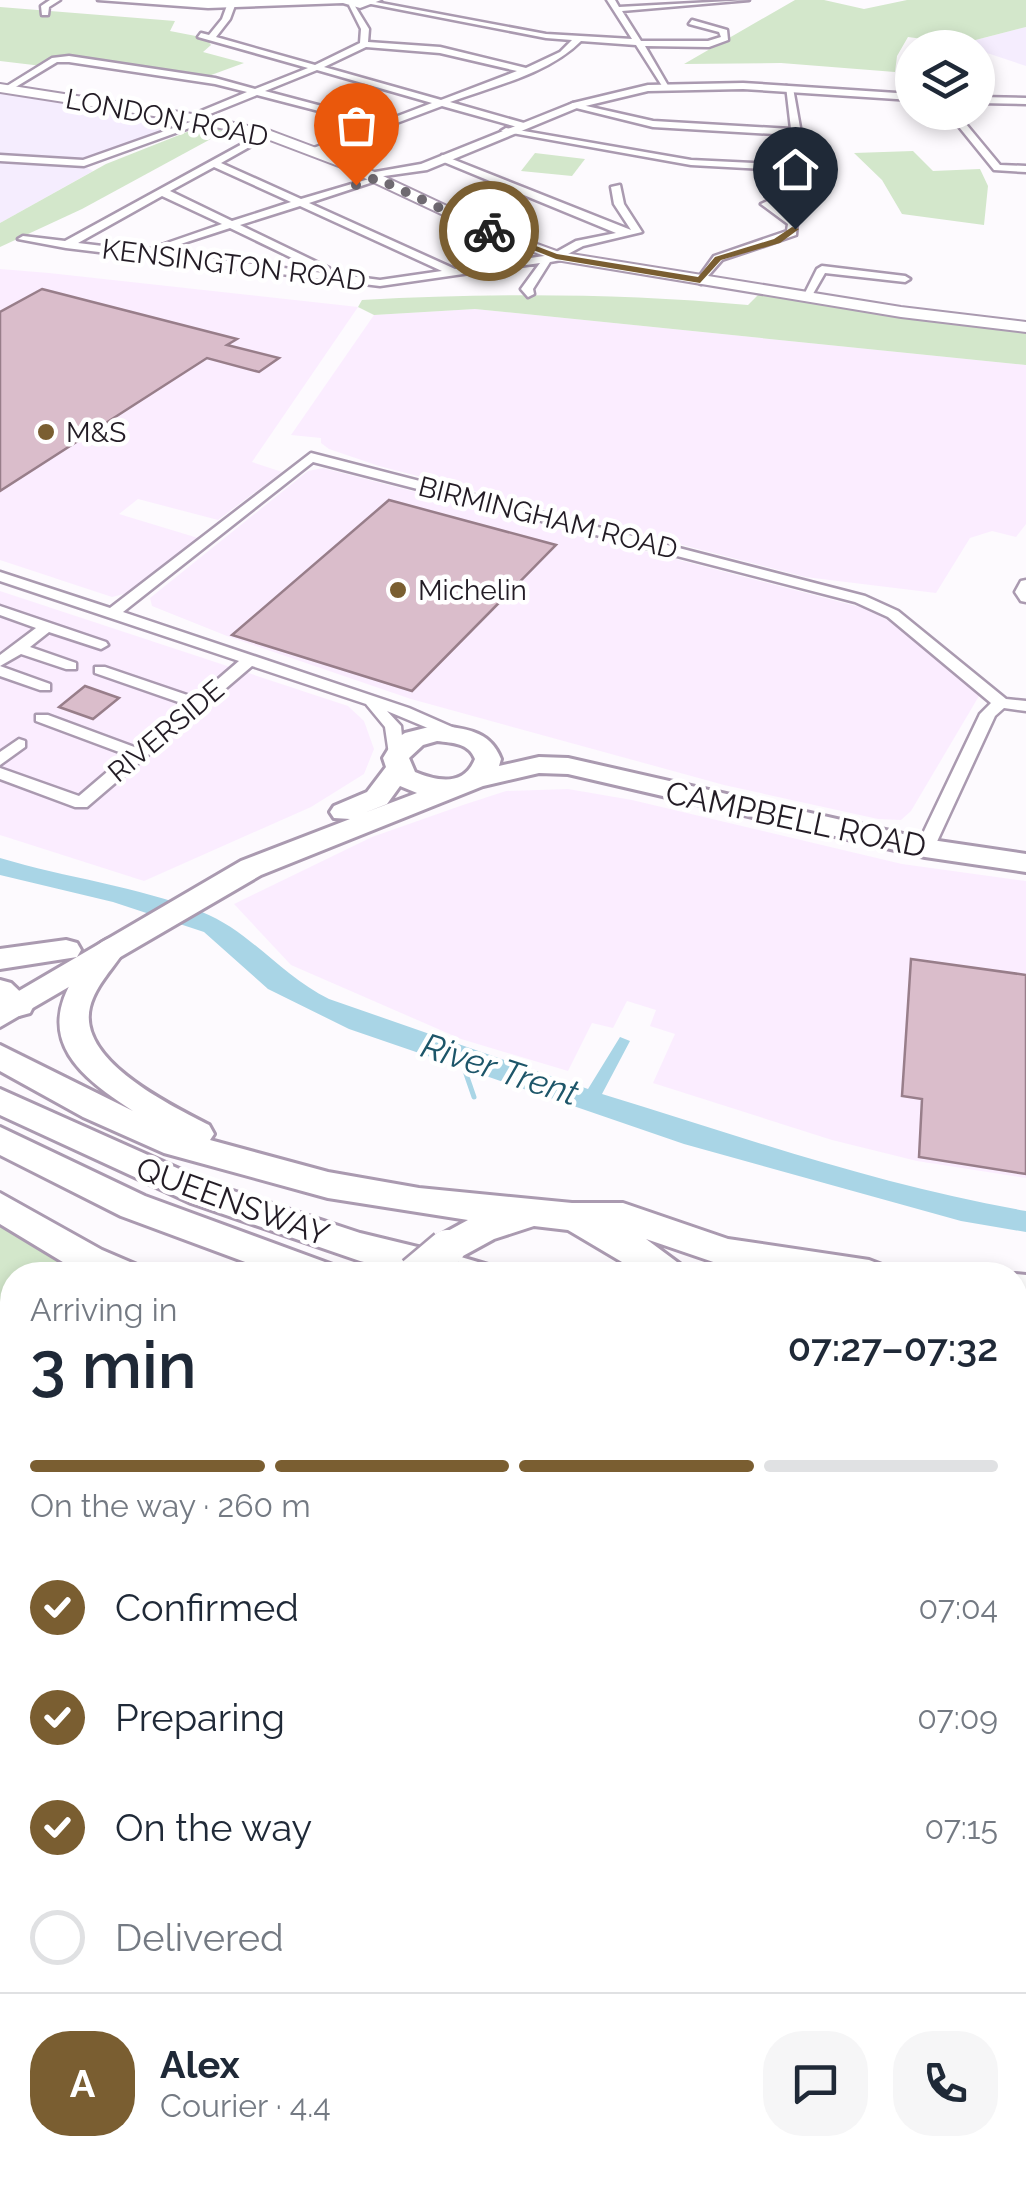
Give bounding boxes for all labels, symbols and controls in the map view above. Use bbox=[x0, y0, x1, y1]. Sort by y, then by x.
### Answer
map controls bbox=[895, 30, 995, 130]
button: layers bbox=[895, 30, 995, 130]
street label: LONDON ROAD bbox=[63, 82, 271, 154]
pin bbox=[314, 83, 399, 186]
icon: bag bbox=[329, 98, 384, 153]
pin bbox=[753, 127, 838, 230]
icon: home bbox=[768, 142, 823, 197]
courier bbox=[439, 181, 539, 281]
icon: bike bbox=[462, 204, 517, 259]
street label: KENSINGTON ROAD bbox=[100, 232, 368, 298]
place label: M&S bbox=[66, 416, 126, 449]
marker: M&S bbox=[35, 421, 57, 443]
street label: BIRMINGHAM ROAD bbox=[415, 470, 681, 566]
place label: Michelin bbox=[418, 574, 527, 607]
marker: Michelin bbox=[387, 579, 409, 601]
street label: RIVERSIDE bbox=[102, 673, 230, 789]
street label: CAMPBELL ROAD bbox=[662, 773, 930, 865]
water label: River Trent bbox=[416, 1024, 584, 1114]
street label: QUEENSWAY bbox=[132, 1149, 334, 1253]
text: Arriving in bbox=[30, 1291, 177, 1328]
text: 07:27–07:32 bbox=[788, 1325, 998, 1370]
text: 3 min bbox=[30, 1327, 197, 1403]
text: On the way · 260 m bbox=[30, 1487, 311, 1524]
icon: check bbox=[30, 1580, 85, 1635]
text: Confirmed bbox=[115, 1585, 299, 1630]
text: 07:04 bbox=[918, 1589, 998, 1626]
icon: check bbox=[30, 1690, 85, 1745]
text: Preparing bbox=[115, 1695, 285, 1740]
text: 07:09 bbox=[917, 1699, 998, 1736]
icon: check bbox=[30, 1800, 85, 1855]
text: On the way bbox=[115, 1805, 312, 1850]
text: 07:15 bbox=[924, 1809, 998, 1846]
text: Delivered bbox=[115, 1915, 284, 1960]
button: chat bbox=[763, 2031, 868, 2136]
button: phone bbox=[893, 2031, 998, 2136]
text: Alex bbox=[160, 2042, 240, 2087]
text: A bbox=[70, 2061, 95, 2106]
text: Courier · 4.4 bbox=[160, 2087, 331, 2124]

